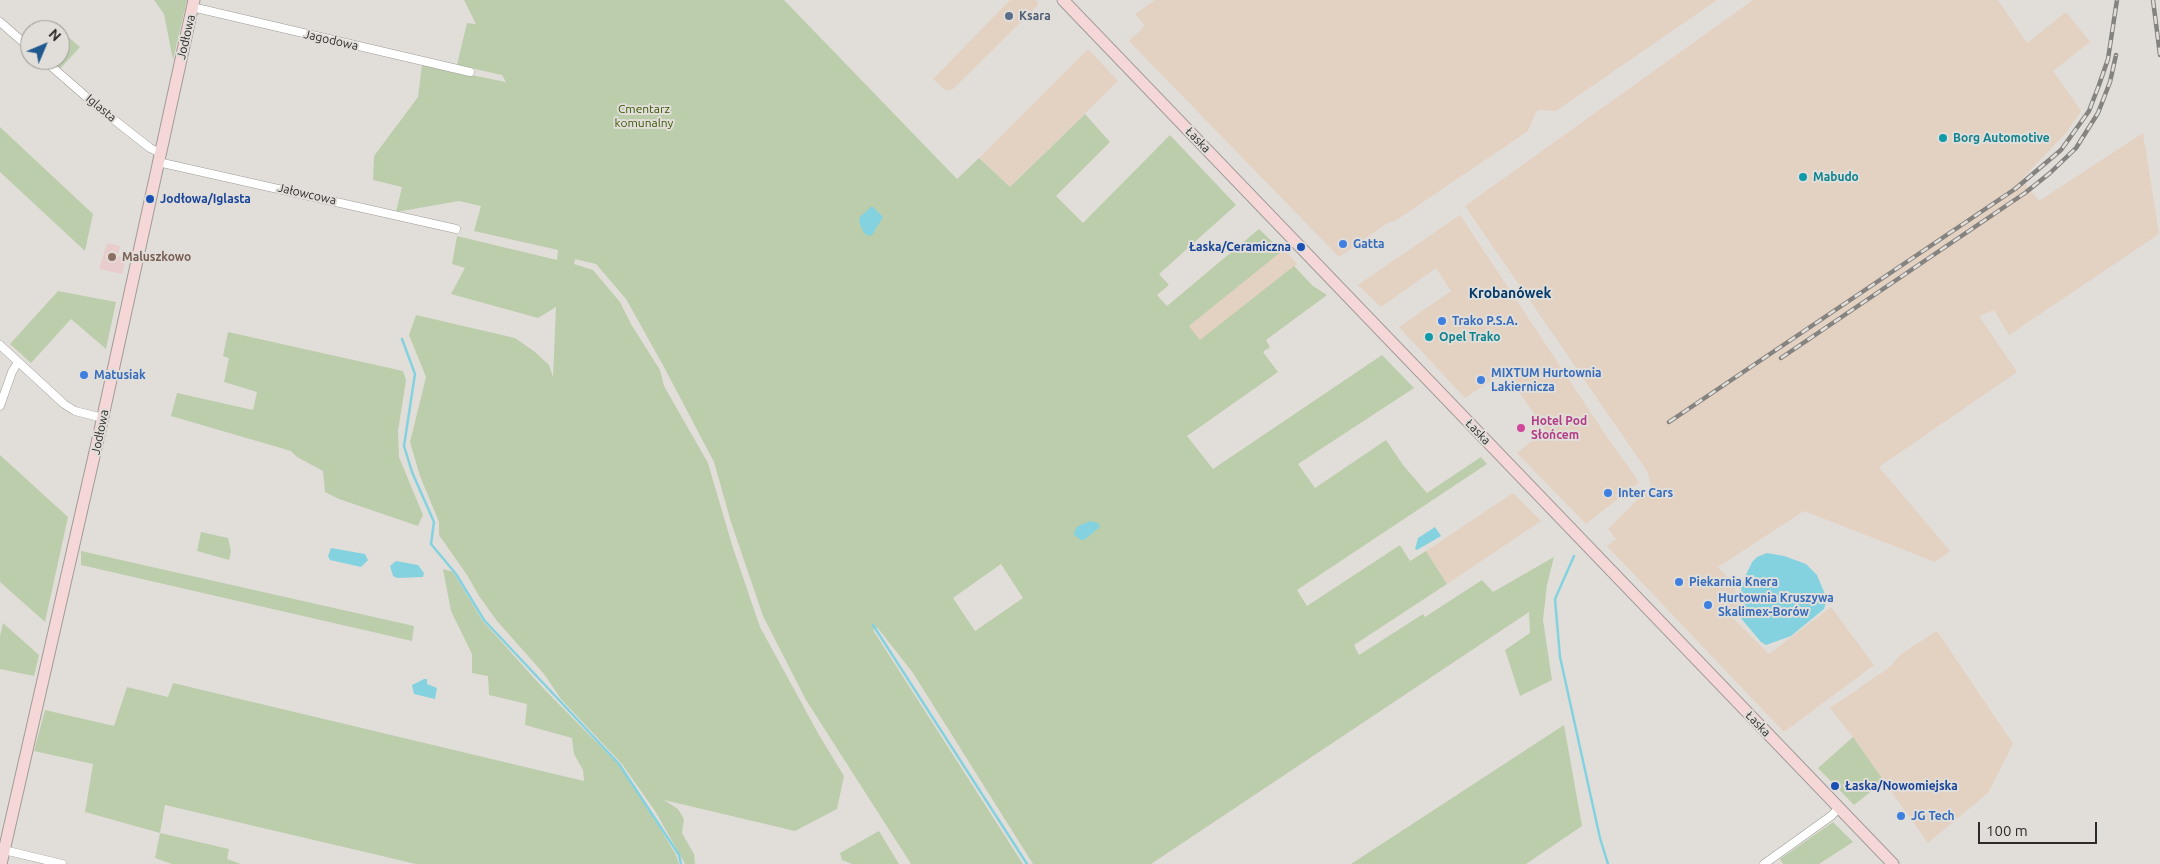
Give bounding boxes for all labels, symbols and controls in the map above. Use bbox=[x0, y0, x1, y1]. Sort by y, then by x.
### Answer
place label: Ksara bbox=[1019, 9, 1051, 23]
marker: Ksara bbox=[1003, 10, 1015, 22]
street label: Jodłowa bbox=[174, 13, 198, 61]
north arrow bbox=[20, 20, 70, 70]
text: N bbox=[46, 26, 64, 44]
street label: Jagodowa bbox=[302, 27, 360, 53]
street label: Iglasta bbox=[83, 91, 119, 125]
park label: Cmentarz komunalny bbox=[615, 102, 673, 130]
street label: Łaska bbox=[1182, 124, 1214, 156]
place label: Borg Automotive bbox=[1953, 131, 2050, 145]
marker: Borg Automotive bbox=[1937, 132, 1949, 144]
place label: Mabudo bbox=[1813, 170, 1859, 184]
marker: Mabudo bbox=[1797, 171, 1809, 183]
street label: Jałowcowa bbox=[276, 180, 338, 208]
place label: Jodłowa/Iglasta bbox=[160, 192, 251, 206]
marker: Jodłowa/Iglasta bbox=[144, 193, 156, 205]
place label: Gatta bbox=[1353, 237, 1384, 251]
marker: Gatta bbox=[1337, 238, 1349, 250]
place label: Łaska/Ceramiczna bbox=[1189, 240, 1291, 254]
marker: Łaska/Ceramiczna bbox=[1295, 241, 1307, 253]
place label: Maluszkowo bbox=[122, 250, 191, 264]
marker: Maluszkowo bbox=[106, 251, 118, 263]
district label: Krobanówek bbox=[1469, 285, 1551, 301]
place label: Trako P.S.A. bbox=[1452, 314, 1518, 328]
marker: Trako P.S.A. bbox=[1436, 315, 1448, 327]
place label: Opel Trako bbox=[1439, 330, 1500, 344]
marker: Opel Trako bbox=[1423, 331, 1435, 343]
place label: MIXTUM Hurtownia Lakiernicza bbox=[1491, 366, 1602, 394]
place label: Matusiak bbox=[94, 368, 146, 382]
marker: Matusiak bbox=[78, 369, 90, 381]
marker: MIXTUM Hurtownia Lakiernicza bbox=[1475, 374, 1487, 386]
street label: Jodłowa bbox=[88, 408, 112, 456]
place label: Hotel Pod Słońcem bbox=[1531, 414, 1587, 442]
street label: Łaska bbox=[1462, 416, 1494, 448]
marker: Hotel Pod Słońcem bbox=[1515, 422, 1527, 434]
place label: Inter Cars bbox=[1618, 486, 1673, 500]
marker: Inter Cars bbox=[1602, 487, 1614, 499]
place label: Piekarnia Knera bbox=[1689, 575, 1778, 589]
marker: Piekarnia Knera bbox=[1673, 576, 1685, 588]
place label: Hurtownia Kruszywa Skalimex-Borów bbox=[1718, 591, 1834, 619]
marker: Hurtownia Kruszywa Skalimex-Borów bbox=[1702, 599, 1714, 611]
street label: Łaska bbox=[1742, 708, 1774, 740]
place label: Łaska/Nowomiejska bbox=[1845, 779, 1958, 793]
marker: Łaska/Nowomiejska bbox=[1829, 780, 1841, 792]
place label: JG Tech bbox=[1911, 809, 1955, 823]
marker: JG Tech bbox=[1895, 810, 1907, 822]
scale bar bbox=[1980, 812, 2099, 844]
text: 100 m bbox=[1986, 822, 2028, 839]

